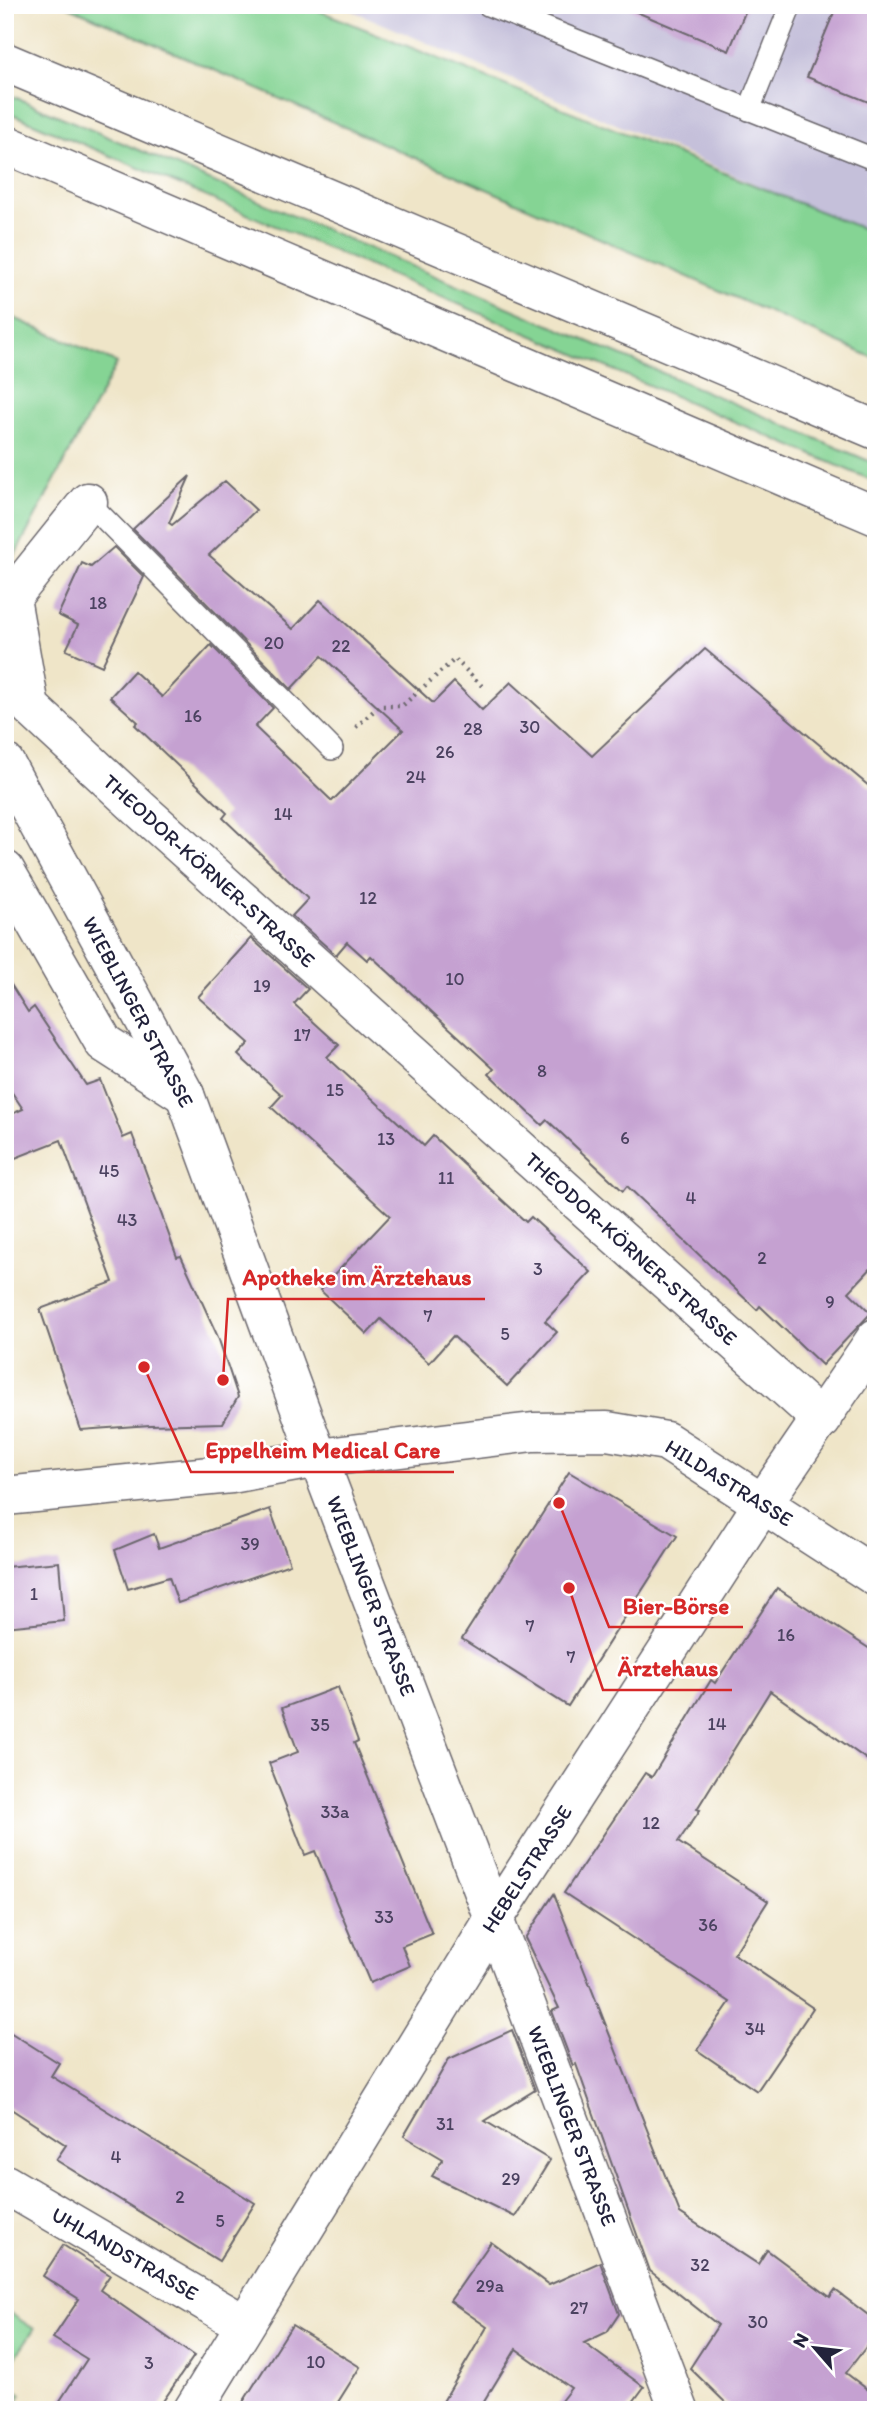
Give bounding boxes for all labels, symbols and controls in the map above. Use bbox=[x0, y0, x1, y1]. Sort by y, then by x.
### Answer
house number: 18 bbox=[89, 592, 107, 614]
house number: 20 bbox=[264, 632, 284, 654]
house number: 22 bbox=[332, 635, 351, 657]
house number: 16 bbox=[184, 705, 202, 727]
house number: 30 bbox=[520, 716, 540, 738]
house number: 28 bbox=[463, 718, 483, 740]
house number: 26 bbox=[436, 741, 455, 763]
house number: 24 bbox=[406, 766, 426, 788]
street label: THEODOR-KÖRNER-STRASSE bbox=[98, 769, 321, 973]
house number: 14 bbox=[273, 803, 293, 825]
house number: 12 bbox=[359, 887, 377, 909]
street label: WIEBLINGER STRASSE bbox=[78, 912, 199, 1111]
house number: 10 bbox=[445, 968, 465, 990]
house number: 19 bbox=[253, 975, 271, 997]
house number: 17 bbox=[293, 1024, 311, 1046]
house number: 8 bbox=[537, 1060, 547, 1082]
house number: 15 bbox=[326, 1079, 344, 1101]
house number: 6 bbox=[620, 1127, 630, 1149]
house number: 13 bbox=[377, 1128, 395, 1150]
street label: THEODOR-KÖRNER-STRASSE bbox=[520, 1147, 743, 1351]
house number: 45 bbox=[99, 1160, 119, 1182]
house number: 11 bbox=[438, 1167, 454, 1189]
house number: 4 bbox=[686, 1187, 697, 1209]
house number: 43 bbox=[117, 1209, 137, 1231]
house number: 2 bbox=[757, 1247, 767, 1269]
callout: Apotheke im Ärztehaus bbox=[228, 1255, 485, 1299]
house number: 3 bbox=[533, 1258, 543, 1280]
text: Apotheke im Ärztehaus bbox=[242, 1263, 471, 1291]
house number: 9 bbox=[825, 1291, 835, 1313]
house number: 7 bbox=[424, 1305, 433, 1327]
house number: 5 bbox=[500, 1323, 510, 1345]
callout: Eppelheim Medical Care bbox=[191, 1428, 454, 1472]
street label: HILDASTRASSE bbox=[661, 1433, 798, 1532]
text: Eppelheim Medical Care bbox=[205, 1436, 441, 1464]
street label: WIEBLINGER STRASSE bbox=[322, 1492, 421, 1699]
house number: 39 bbox=[240, 1533, 260, 1555]
house number: 1 bbox=[30, 1583, 38, 1605]
callout: Bier-Börse bbox=[609, 1583, 743, 1627]
text: Bier-Börse bbox=[623, 1592, 729, 1620]
house number: 7 bbox=[526, 1615, 535, 1637]
house number: 16 bbox=[777, 1624, 795, 1646]
house number: 7 bbox=[567, 1646, 576, 1668]
callout: Ärztehaus bbox=[603, 1646, 732, 1690]
text: Ärztehaus bbox=[617, 1654, 718, 1682]
house number: 14 bbox=[707, 1713, 727, 1735]
house number: 35 bbox=[310, 1714, 330, 1736]
street label: HEBELSTRASSE bbox=[476, 1800, 577, 1937]
house number: 33a bbox=[321, 1801, 350, 1823]
house number: 12 bbox=[642, 1812, 660, 1834]
house number: 33 bbox=[374, 1906, 394, 1928]
house number: 36 bbox=[698, 1914, 718, 1936]
house number: 34 bbox=[745, 2018, 765, 2040]
street label: WIEBLINGER STRASSE bbox=[523, 2022, 622, 2229]
house number: 31 bbox=[436, 2113, 454, 2135]
house number: 4 bbox=[111, 2146, 122, 2168]
house number: 29 bbox=[502, 2168, 520, 2190]
house number: 2 bbox=[175, 2186, 185, 2208]
street label: UHLANDSTRASSE bbox=[47, 2201, 203, 2306]
house number: 5 bbox=[215, 2210, 225, 2232]
house number: 32 bbox=[690, 2254, 710, 2276]
house number: 29a bbox=[476, 2275, 505, 2297]
house number: 27 bbox=[570, 2297, 588, 2319]
house number: 30 bbox=[748, 2311, 768, 2333]
north arrow bbox=[780, 2314, 850, 2384]
text: N bbox=[787, 2329, 814, 2351]
house number: 10 bbox=[306, 2351, 326, 2373]
house number: 3 bbox=[144, 2352, 154, 2374]

